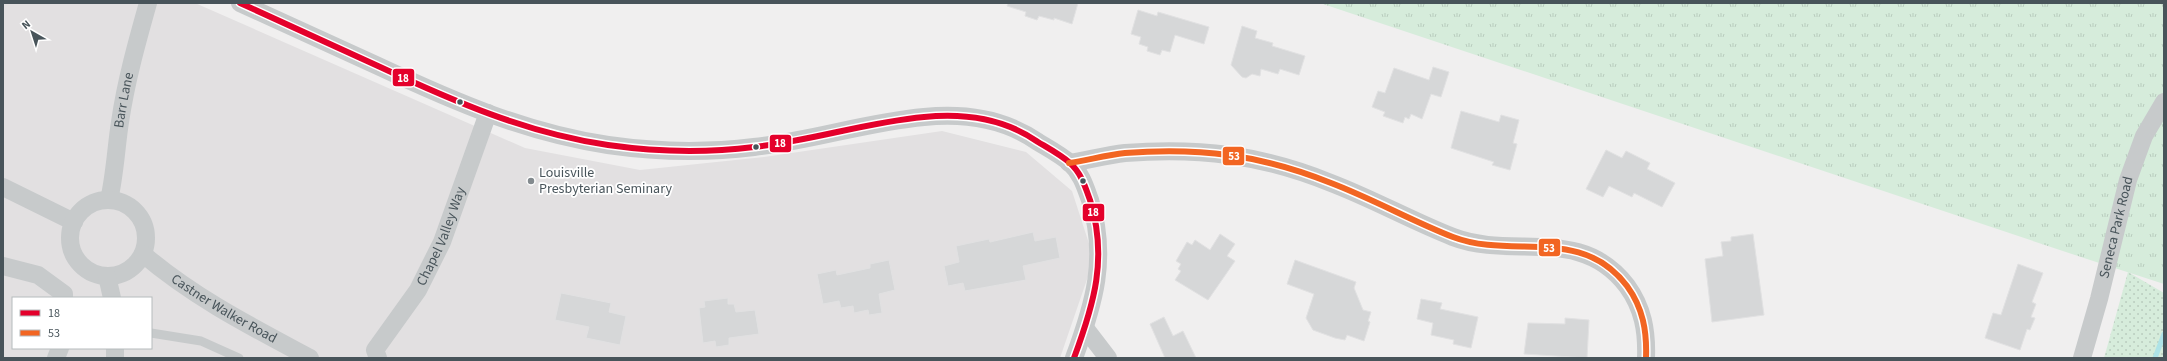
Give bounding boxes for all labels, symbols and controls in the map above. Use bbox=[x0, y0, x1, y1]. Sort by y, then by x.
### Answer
north arrow bbox=[12, 12, 52, 52]
text: N bbox=[18, 16, 34, 33]
line badge: 18 bbox=[392, 68, 415, 87]
street label: Barr Lane bbox=[109, 70, 139, 129]
text: 18 bbox=[397, 71, 409, 86]
unlabelled marker bbox=[455, 97, 465, 107]
line badge: 18 bbox=[769, 134, 792, 153]
text: 18 bbox=[774, 136, 786, 151]
unlabelled marker bbox=[751, 142, 761, 152]
line badge: 53 bbox=[1222, 146, 1245, 166]
text: 53 bbox=[1228, 149, 1240, 164]
place label: Louisville Presbyterian Seminary bbox=[539, 163, 672, 199]
street label: Seneca Park Road bbox=[2094, 174, 2138, 281]
marker: Louisville Presbyterian Seminary bbox=[526, 176, 536, 186]
unlabelled marker bbox=[1078, 176, 1088, 186]
street label: Chapel Valley Way bbox=[412, 184, 471, 289]
line badge: 18 bbox=[1082, 203, 1105, 222]
text: 18 bbox=[1087, 205, 1099, 220]
line badge: 53 bbox=[1538, 238, 1561, 257]
text: 53 bbox=[1543, 241, 1555, 256]
street label: Castner Walker Road bbox=[167, 269, 280, 348]
legend bbox=[12, 297, 152, 349]
text: 18 bbox=[48, 305, 60, 322]
text: 53 bbox=[48, 325, 60, 342]

